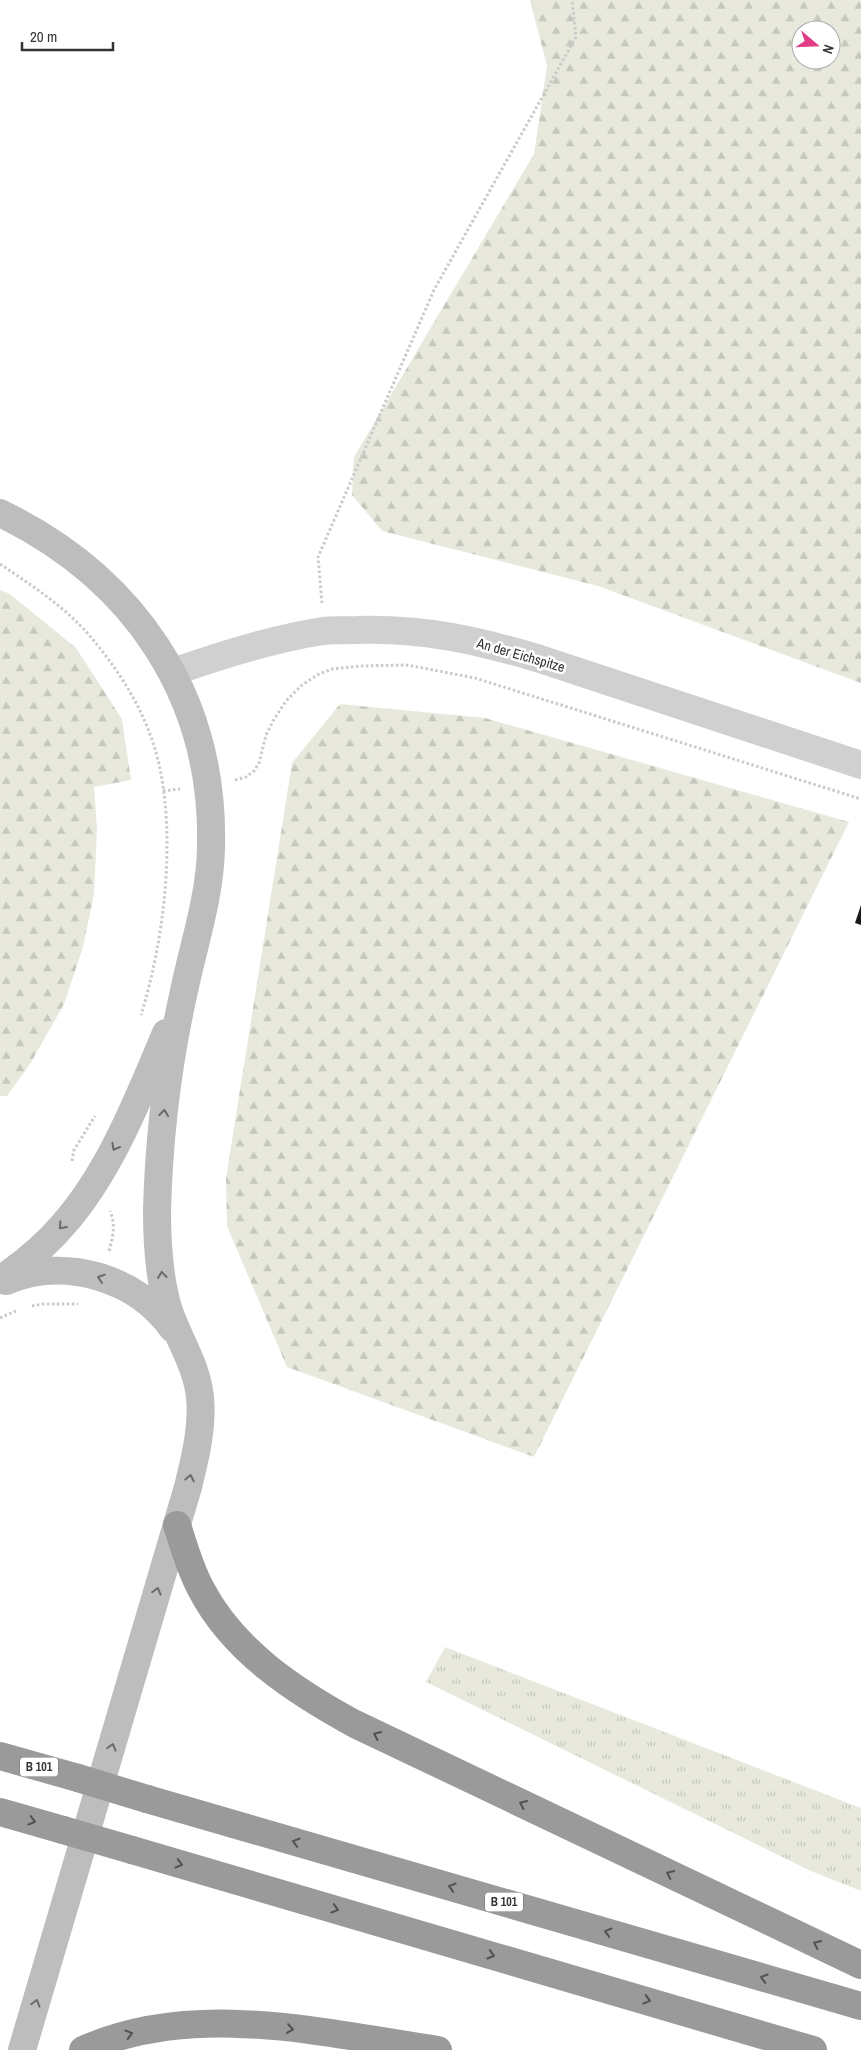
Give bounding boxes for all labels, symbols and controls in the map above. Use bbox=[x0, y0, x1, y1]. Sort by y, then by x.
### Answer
scale bar bbox=[22, 20, 114, 52]
north arrow bbox=[791, 20, 841, 70]
text: 20 m bbox=[30, 26, 57, 47]
text: N bbox=[818, 42, 838, 56]
street label: An der Eichspitze bbox=[474, 634, 567, 676]
one-way arrow bbox=[158, 1109, 169, 1117]
one-way arrow bbox=[111, 1141, 121, 1150]
one-way arrow bbox=[59, 1220, 68, 1229]
one-way arrow bbox=[157, 1271, 168, 1279]
one-way arrow bbox=[98, 1274, 106, 1284]
one-way arrow bbox=[184, 1473, 195, 1482]
one-way arrow bbox=[152, 1587, 162, 1595]
one-way arrow bbox=[373, 1730, 382, 1741]
one-way arrow bbox=[106, 1743, 116, 1751]
road number: B 101 bbox=[20, 1758, 58, 1776]
one-way arrow bbox=[520, 1801, 529, 1811]
one-way arrow bbox=[27, 1816, 35, 1826]
one-way arrow bbox=[292, 1837, 300, 1847]
one-way arrow bbox=[174, 1859, 182, 1869]
one-way arrow bbox=[666, 1870, 675, 1880]
one-way arrow bbox=[448, 1883, 456, 1893]
road number: B 101 bbox=[485, 1892, 523, 1911]
one-way arrow bbox=[330, 1904, 338, 1914]
one-way arrow bbox=[604, 1928, 612, 1938]
one-way arrow bbox=[813, 1940, 822, 1950]
one-way arrow bbox=[486, 1949, 495, 1959]
one-way arrow bbox=[760, 1973, 768, 1983]
one-way arrow bbox=[642, 1995, 651, 2005]
one-way arrow bbox=[30, 2000, 40, 2008]
one-way arrow bbox=[286, 2023, 295, 2033]
one-way arrow bbox=[125, 2030, 133, 2040]

